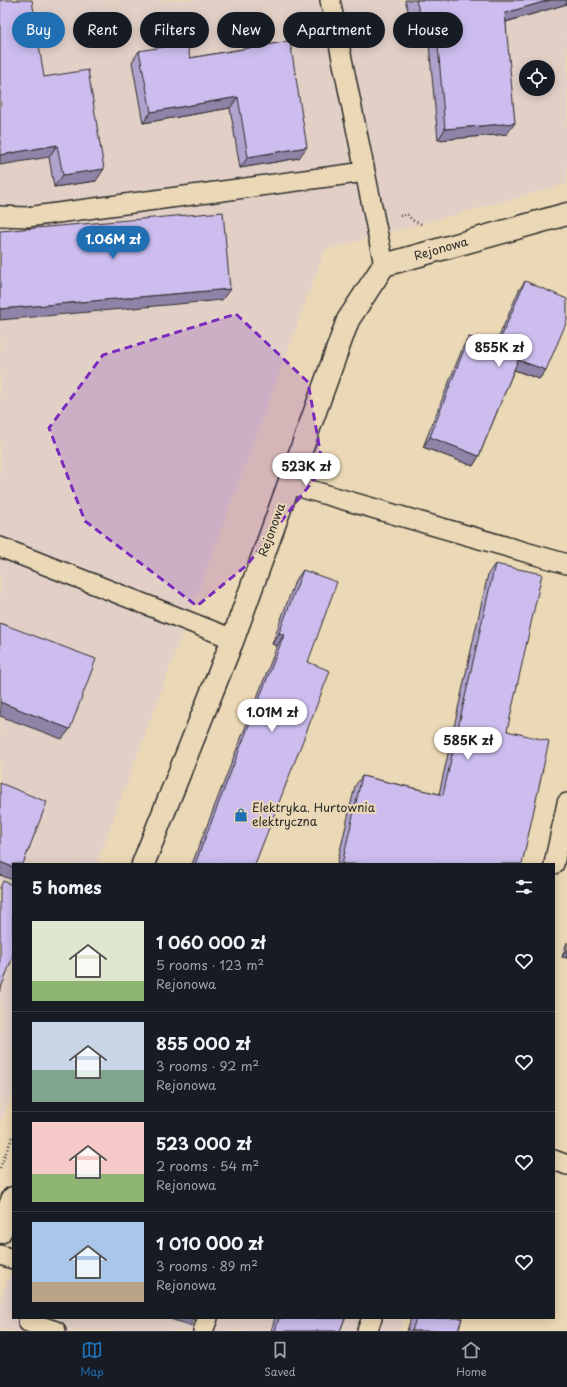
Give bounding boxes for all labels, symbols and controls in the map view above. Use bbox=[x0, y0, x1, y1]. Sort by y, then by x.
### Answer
chip: Buy bbox=[12, 12, 65, 48]
chip: Rent bbox=[73, 12, 132, 48]
chip: Filters bbox=[140, 12, 209, 48]
chip: New bbox=[217, 12, 275, 48]
chip: Apartment bbox=[283, 12, 385, 48]
chip: House bbox=[393, 12, 463, 48]
map controls bbox=[519, 60, 555, 96]
button: locate bbox=[519, 60, 555, 96]
pin: 1.06M zł bbox=[72, 226, 154, 260]
text: 1.06M zł bbox=[86, 229, 140, 248]
street label: Rejonowa bbox=[412, 232, 470, 264]
pin: 855K zł bbox=[462, 334, 536, 368]
text: 855K zł bbox=[474, 337, 524, 356]
pin: 523K zł bbox=[269, 453, 343, 487]
text: 523K zł bbox=[281, 456, 331, 475]
street label: Rejonowa bbox=[253, 500, 289, 559]
pin: 1.01M zł bbox=[231, 699, 313, 733]
text: 1.01M zł bbox=[246, 702, 298, 721]
pin: 585K zł bbox=[431, 727, 505, 761]
text: 585K zł bbox=[443, 730, 493, 749]
place label: Elektryka. Hurtownia elektryczna bbox=[252, 798, 376, 830]
shop icon: Elektryka. Hurtownia elektryczna bbox=[233, 807, 249, 823]
text: 5 homes bbox=[32, 874, 102, 900]
icon: filters bbox=[513, 876, 535, 898]
text: 1 060 000 zł bbox=[156, 929, 265, 955]
icon: home bbox=[64, 937, 112, 985]
icon: heart bbox=[513, 950, 535, 972]
text: 5 rooms · 123 m² bbox=[156, 955, 264, 974]
text: Rejonowa bbox=[156, 974, 216, 993]
text: 855 000 zł bbox=[156, 1030, 250, 1056]
icon: home bbox=[64, 1038, 112, 1086]
icon: heart bbox=[513, 1051, 535, 1073]
text: 3 rooms · 92 m² bbox=[156, 1056, 259, 1075]
text: Rejonowa bbox=[156, 1075, 216, 1094]
text: 523 000 zł bbox=[156, 1130, 251, 1156]
icon: home bbox=[64, 1138, 112, 1186]
icon: heart bbox=[513, 1151, 535, 1173]
text: 2 rooms · 54 m² bbox=[156, 1156, 259, 1175]
text: Rejonowa bbox=[156, 1175, 216, 1194]
text: 1 010 000 zł bbox=[156, 1230, 263, 1256]
icon: home bbox=[64, 1238, 112, 1286]
icon: heart bbox=[513, 1251, 535, 1273]
text: 3 rooms · 89 m² bbox=[156, 1256, 258, 1275]
text: Rejonowa bbox=[156, 1275, 216, 1294]
tab: Map bbox=[80, 1339, 104, 1380]
tab: Saved bbox=[264, 1339, 296, 1380]
tab: Home bbox=[456, 1339, 487, 1380]

